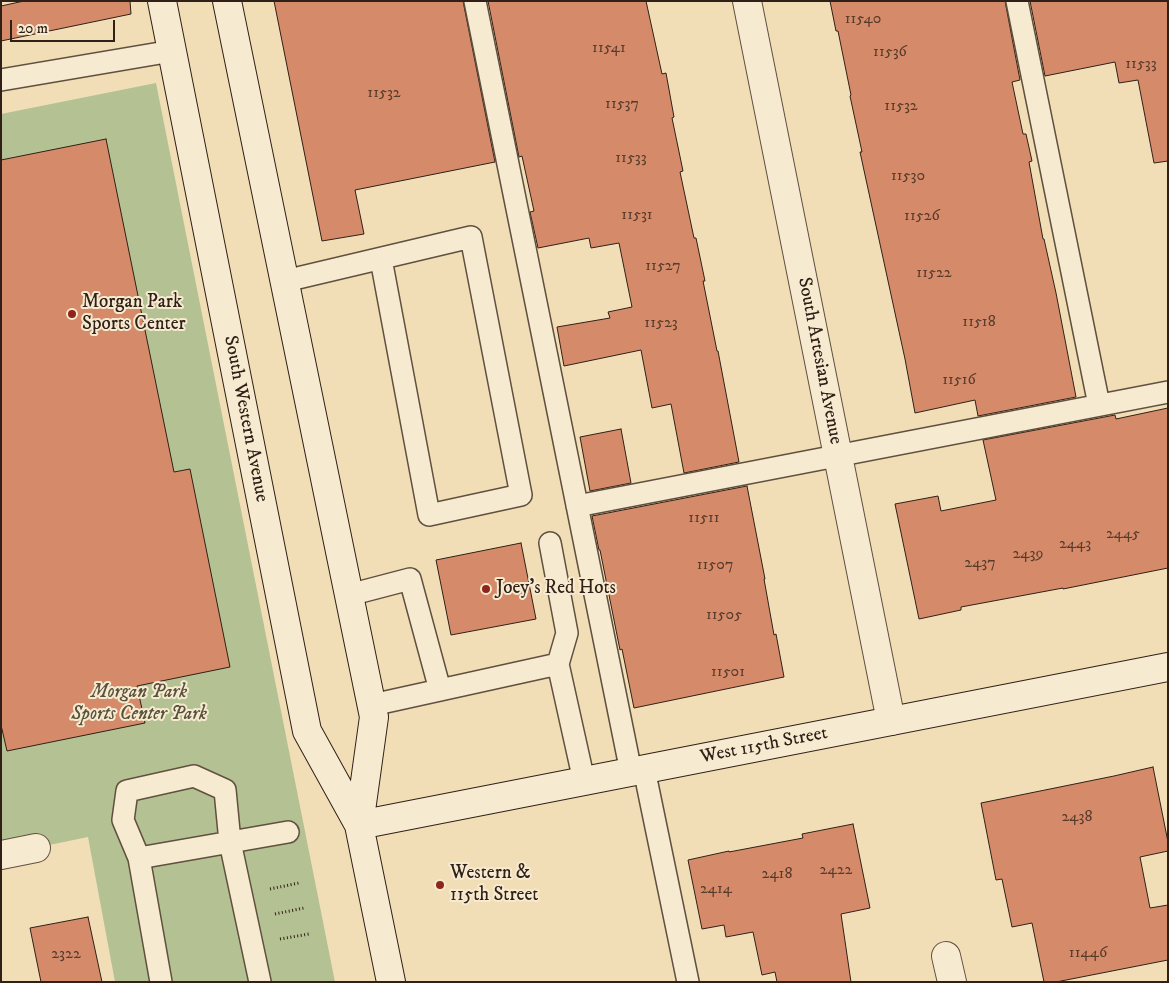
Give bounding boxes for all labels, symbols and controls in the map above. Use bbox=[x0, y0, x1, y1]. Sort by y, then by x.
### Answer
scale bar bbox=[12, 10, 118, 42]
house number: 11540 bbox=[845, 10, 881, 30]
text: 20 m bbox=[18, 19, 48, 38]
house number: 11541 bbox=[592, 39, 626, 59]
house number: 11536 bbox=[873, 43, 907, 63]
house number: 11533 bbox=[1125, 55, 1157, 75]
house number: 11532 bbox=[367, 84, 401, 104]
house number: 11537 bbox=[605, 95, 639, 115]
house number: 11532 bbox=[884, 97, 918, 117]
house number: 11533 bbox=[615, 149, 647, 169]
house number: 11530 bbox=[891, 167, 925, 187]
house number: 11531 bbox=[621, 206, 653, 226]
house number: 11526 bbox=[904, 207, 940, 227]
house number: 11527 bbox=[645, 257, 681, 277]
house number: 11522 bbox=[916, 264, 952, 284]
street label: South Artesian Avenue bbox=[792, 276, 846, 446]
place label: Morgan Park Sports Center bbox=[82, 292, 186, 336]
marker: Morgan Park Sports Center bbox=[66, 308, 78, 320]
house number: 11518 bbox=[962, 313, 996, 333]
house number: 11523 bbox=[644, 314, 678, 334]
street label: South Western Avenue bbox=[218, 334, 272, 504]
house number: 11516 bbox=[942, 371, 976, 391]
house number: 11511 bbox=[688, 509, 720, 529]
house number: 2445 bbox=[1106, 525, 1140, 545]
house number: 2443 bbox=[1059, 535, 1091, 555]
house number: 2439 bbox=[1012, 545, 1044, 565]
house number: 2437 bbox=[964, 554, 996, 574]
house number: 11507 bbox=[697, 556, 733, 576]
place label: Joey's Red Hots bbox=[496, 578, 616, 600]
marker: Joey's Red Hots bbox=[480, 583, 492, 595]
house number: 11505 bbox=[706, 606, 742, 626]
house number: 11501 bbox=[711, 663, 745, 683]
park label: Morgan Park Sports Center Park bbox=[71, 682, 207, 726]
street label: West 115th Street bbox=[698, 722, 830, 770]
house number: 2438 bbox=[1061, 808, 1093, 828]
house number: 2422 bbox=[820, 861, 852, 881]
place label: Western & 115th Street bbox=[450, 863, 538, 907]
house number: 2418 bbox=[762, 865, 792, 885]
marker: Western & 115th Street bbox=[434, 879, 446, 891]
house number: 2414 bbox=[700, 880, 732, 900]
house number: 11446 bbox=[1069, 944, 1107, 964]
house number: 2322 bbox=[51, 945, 81, 965]

